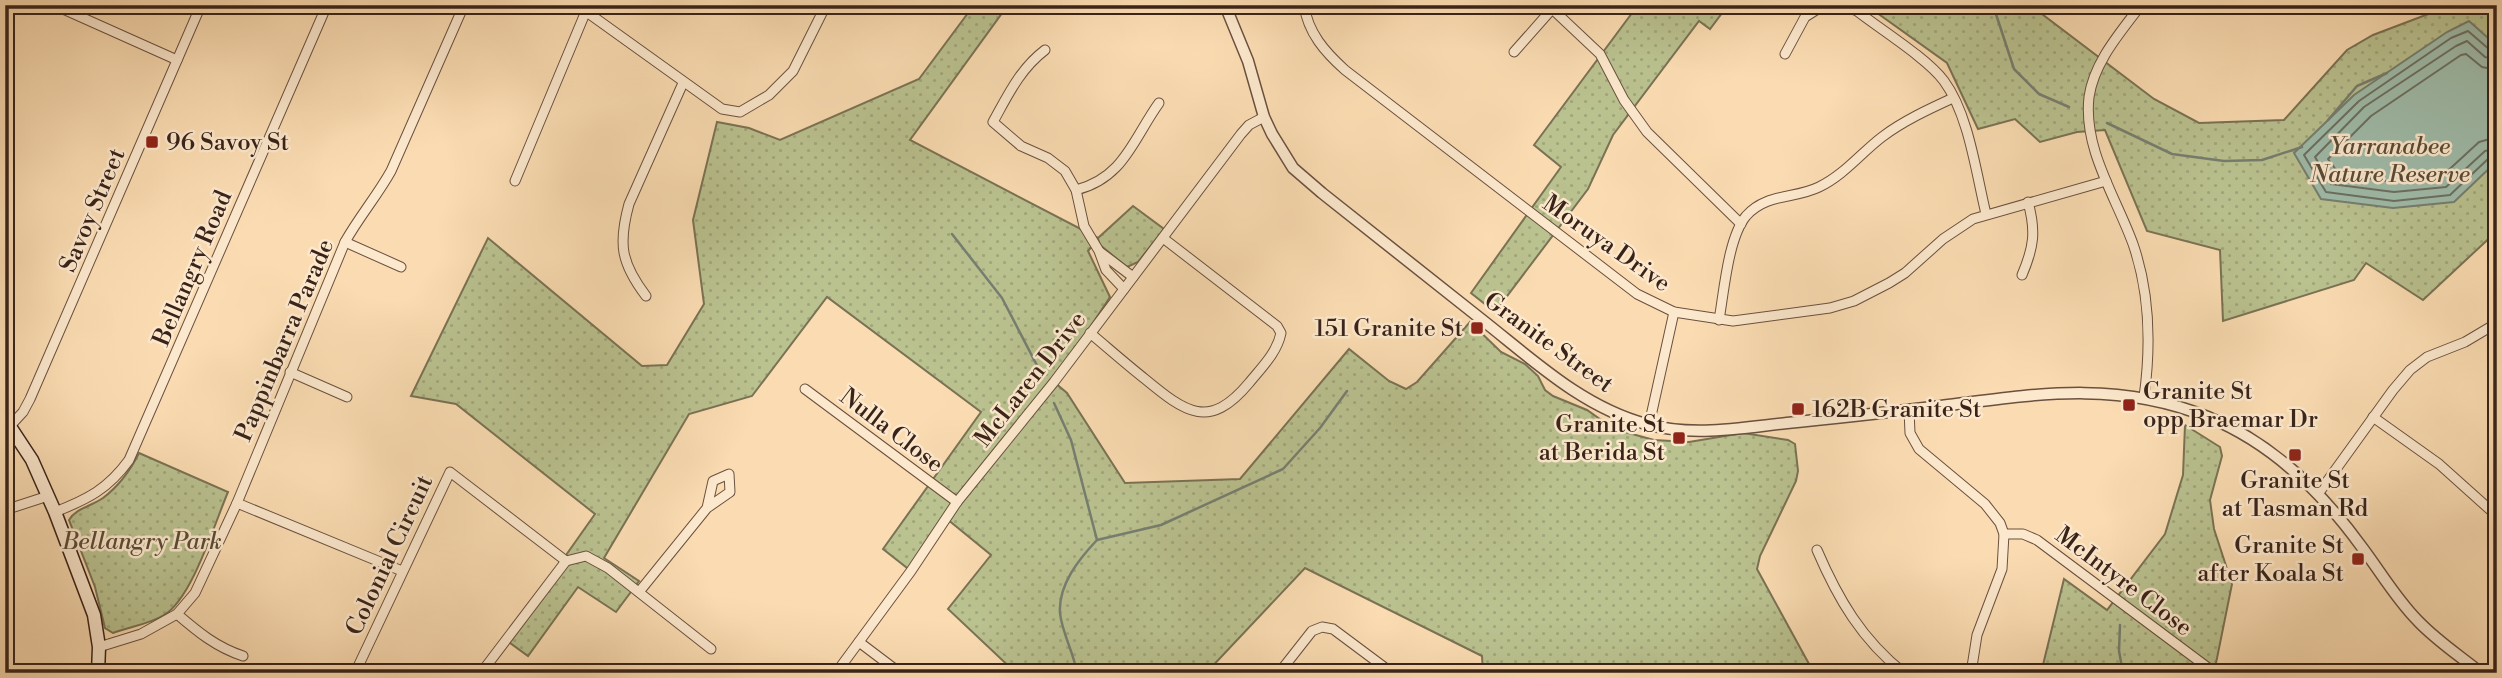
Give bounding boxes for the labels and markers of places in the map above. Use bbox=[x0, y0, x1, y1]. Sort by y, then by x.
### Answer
place label: 96 Savoy St bbox=[166, 128, 290, 158]
marker: 96 Savoy St bbox=[144, 134, 160, 150]
place label: 151 Granite St bbox=[1314, 314, 1463, 344]
marker: 151 Granite St bbox=[1469, 320, 1485, 336]
place label: Granite St opp Braemar Dr bbox=[2143, 377, 2318, 435]
place label: 162B Granite St bbox=[1812, 395, 1982, 425]
marker: Granite St opp Braemar Dr bbox=[2121, 397, 2137, 413]
marker: 162B Granite St bbox=[1790, 401, 1806, 417]
place label: Granite St at Berida St bbox=[1539, 410, 1665, 468]
marker: Granite St at Berida St bbox=[1671, 430, 1687, 446]
marker: Granite St at Tasman Rd bbox=[2287, 447, 2303, 463]
place label: Granite St at Tasman Rd bbox=[2222, 466, 2369, 524]
place label: Granite St after Koala St bbox=[2197, 531, 2344, 589]
marker: Granite St after Koala St bbox=[2350, 551, 2366, 567]

